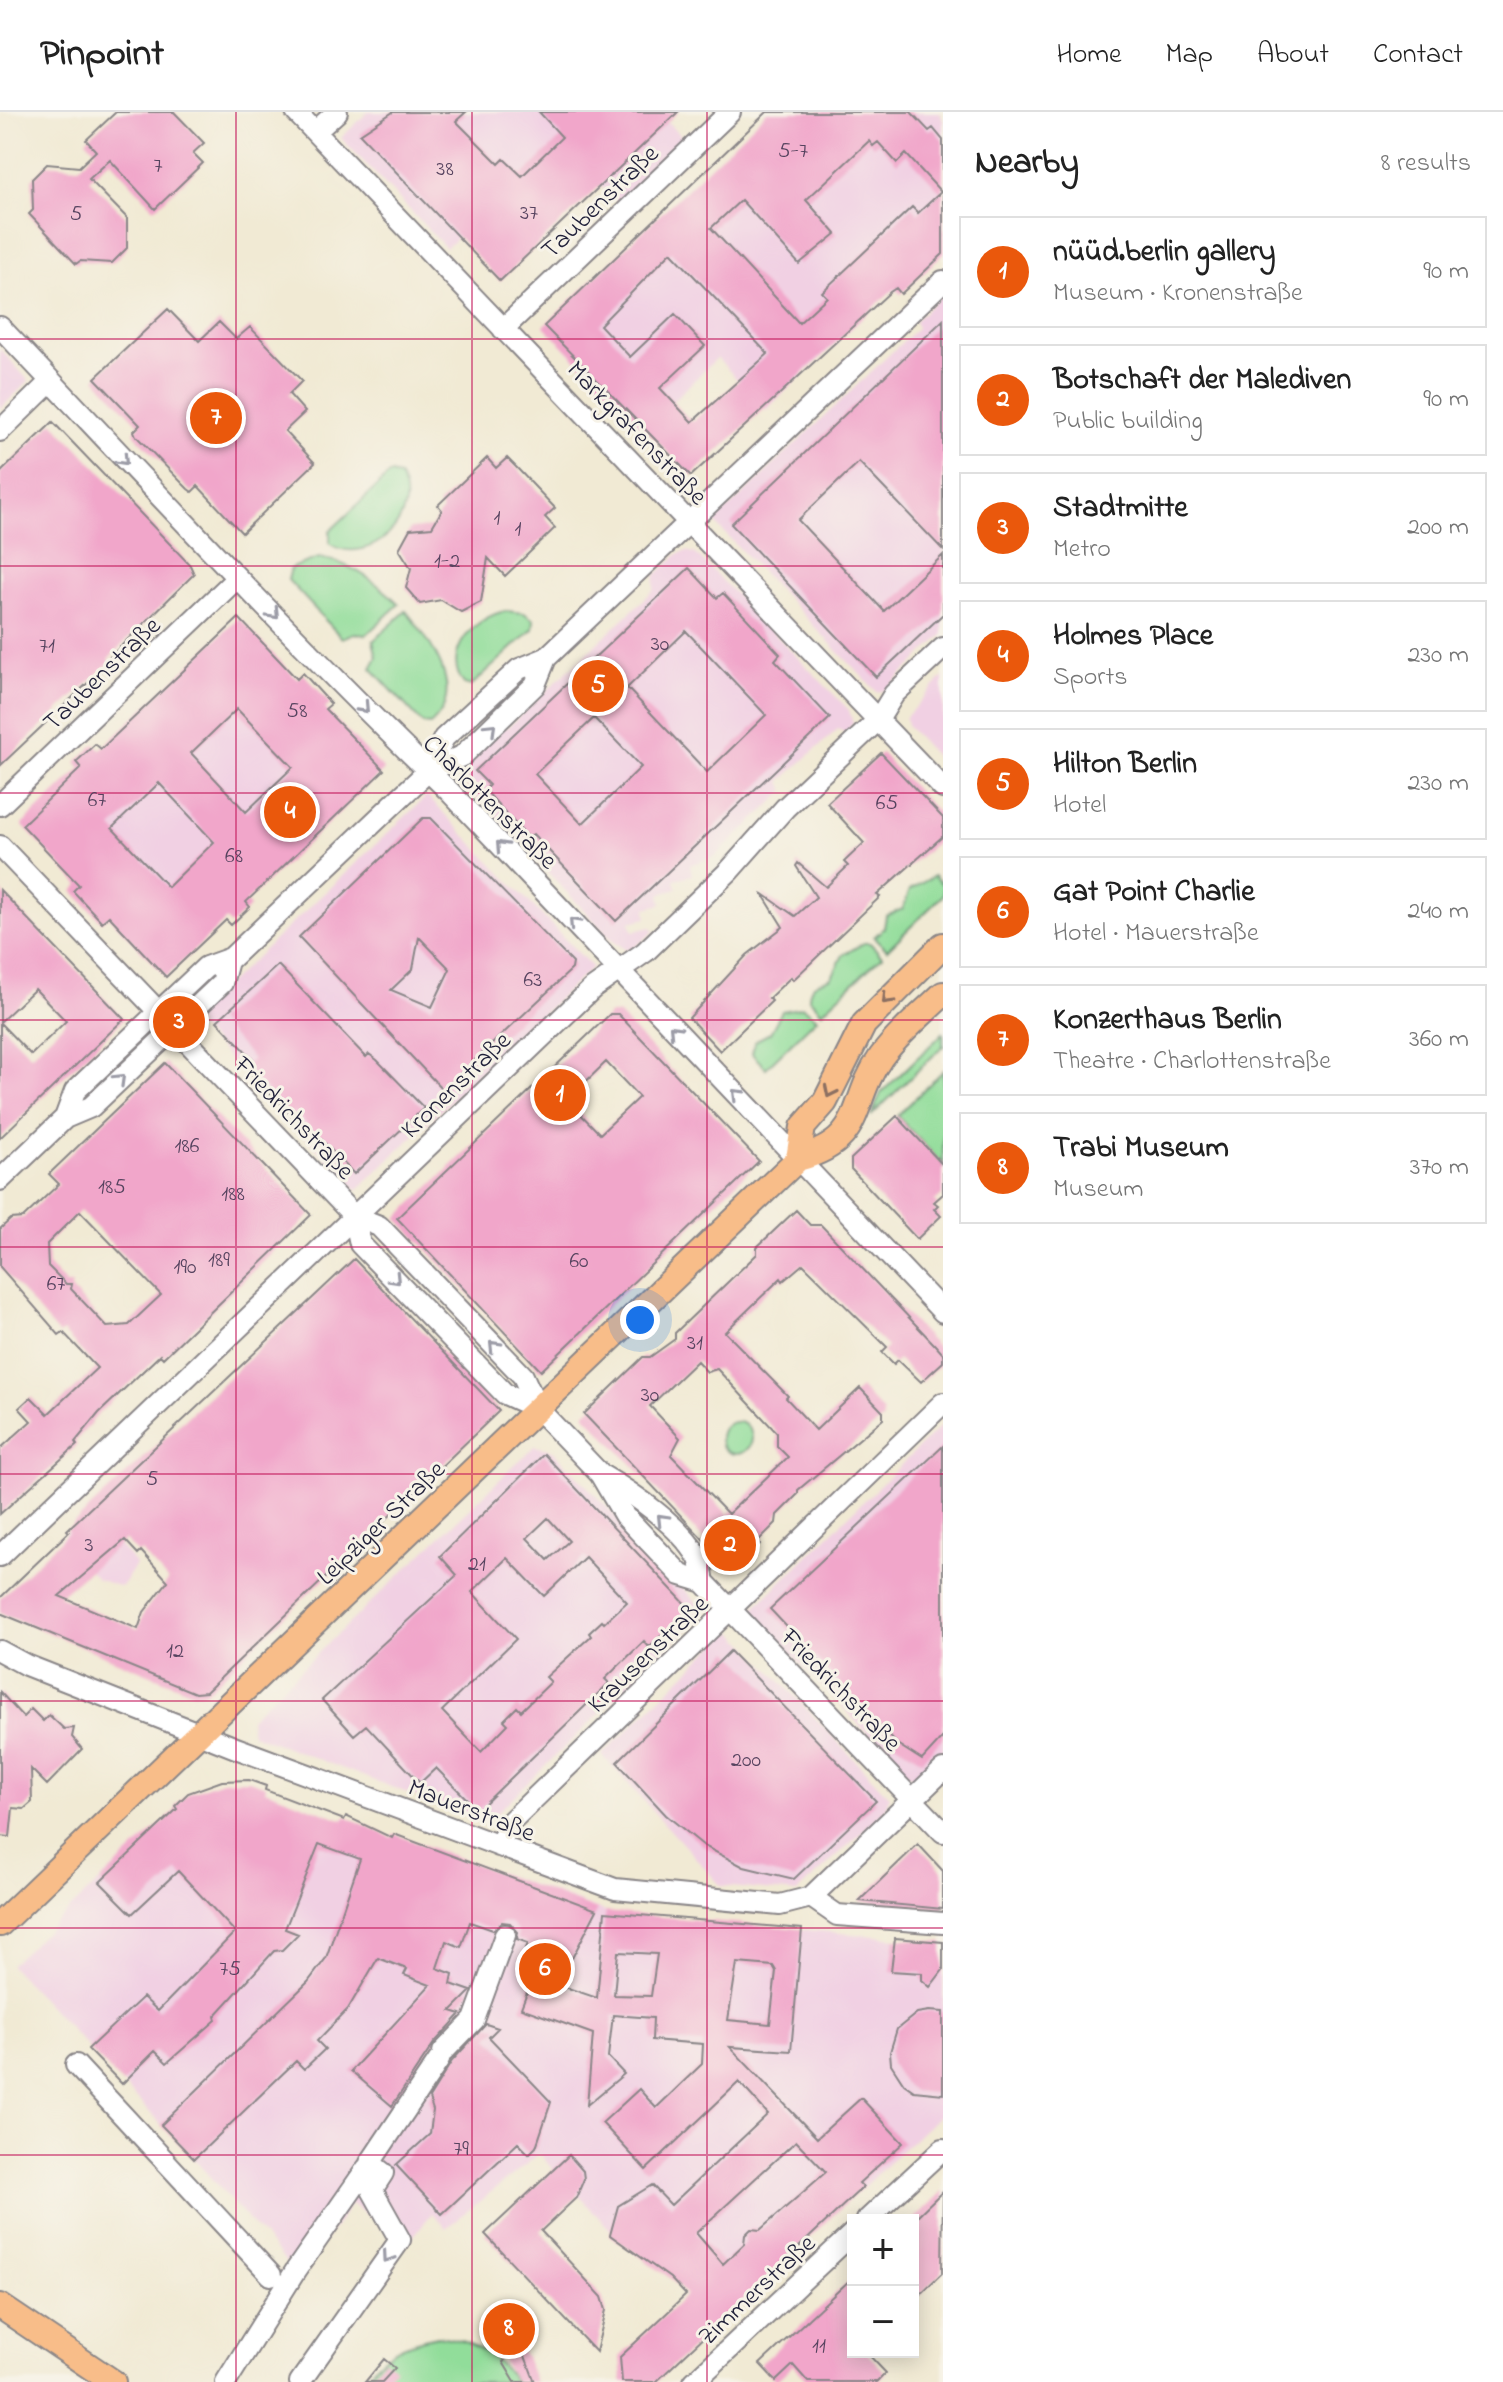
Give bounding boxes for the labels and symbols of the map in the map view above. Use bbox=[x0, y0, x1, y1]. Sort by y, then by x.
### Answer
house number: 5-7 bbox=[778, 136, 808, 168]
street label: Taubenstraße bbox=[533, 137, 669, 269]
house number: 7 bbox=[153, 151, 163, 183]
house number: 38 bbox=[436, 154, 454, 186]
house number: 37 bbox=[520, 198, 538, 230]
house number: 5 bbox=[70, 199, 82, 231]
street label: Markgrafenstraße bbox=[557, 353, 715, 515]
pin: 7 bbox=[190, 388, 242, 448]
one-way arrow bbox=[114, 451, 128, 466]
house number: 1 bbox=[494, 503, 501, 535]
house number: 1 bbox=[515, 514, 522, 546]
house number: 1-2 bbox=[434, 546, 460, 578]
one-way arrow bbox=[265, 605, 280, 619]
street label: Taubenstraße bbox=[35, 609, 171, 741]
house number: 30 bbox=[651, 629, 669, 661]
house number: 71 bbox=[39, 631, 55, 663]
pin: 5 bbox=[572, 656, 624, 716]
house number: 58 bbox=[287, 696, 307, 728]
one-way arrow bbox=[354, 698, 368, 713]
one-way arrow bbox=[481, 723, 496, 737]
street label: Charlottenstraße bbox=[413, 727, 565, 880]
pin: 4 bbox=[264, 782, 316, 842]
house number: 67 bbox=[88, 785, 106, 817]
house number: 65 bbox=[876, 788, 898, 820]
house number: 68 bbox=[225, 841, 243, 873]
one-way arrow bbox=[495, 841, 510, 855]
one-way arrow bbox=[569, 918, 583, 933]
house number: 63 bbox=[524, 965, 542, 997]
one-way arrow bbox=[882, 990, 896, 1004]
pin: 3 bbox=[153, 992, 205, 1052]
street label: Kronenstraße bbox=[393, 1023, 521, 1149]
one-way arrow bbox=[668, 1025, 683, 1039]
street label: Friedrichstraße bbox=[223, 1048, 362, 1190]
pin: 1 bbox=[534, 1065, 586, 1125]
one-way arrow bbox=[111, 1074, 125, 1089]
one-way arrow bbox=[824, 1084, 840, 1099]
one-way arrow bbox=[732, 1089, 746, 1104]
house number: 186 bbox=[175, 1131, 200, 1163]
house number: 185 bbox=[98, 1172, 126, 1204]
house number: 188 bbox=[221, 1179, 245, 1211]
house number: 189 bbox=[208, 1245, 230, 1277]
house number: 60 bbox=[569, 1246, 589, 1278]
house number: 190 bbox=[173, 1252, 197, 1284]
house number: 67 bbox=[47, 1269, 65, 1301]
one-way arrow bbox=[386, 1270, 400, 1285]
your location bbox=[620, 1300, 660, 1340]
house number: 31 bbox=[687, 1328, 703, 1360]
one-way arrow bbox=[489, 1341, 503, 1355]
house number: 30 bbox=[641, 1380, 659, 1412]
street label: Leipziger Straße bbox=[309, 1452, 455, 1596]
house number: 5 bbox=[146, 1464, 158, 1496]
one-way arrow bbox=[657, 1514, 671, 1528]
pin: 2 bbox=[704, 1515, 756, 1575]
house number: 3 bbox=[84, 1530, 94, 1562]
house number: 21 bbox=[468, 1549, 486, 1581]
street label: Krausenstraße bbox=[580, 1587, 719, 1723]
street label: Friedrichstraße bbox=[770, 1620, 909, 1762]
house number: 12 bbox=[166, 1636, 184, 1668]
house number: 200 bbox=[731, 1745, 761, 1777]
street label: Mauerstraße bbox=[402, 1770, 540, 1854]
pin: 6 bbox=[519, 1939, 571, 1999]
house number: 75 bbox=[219, 1954, 241, 1986]
house number: 79 bbox=[453, 2134, 469, 2166]
street label: Zimmerstraße bbox=[691, 2226, 826, 2356]
one-way arrow bbox=[383, 2249, 397, 2263]
pin: 8 bbox=[483, 2299, 535, 2359]
house number: 11 bbox=[812, 2331, 826, 2363]

